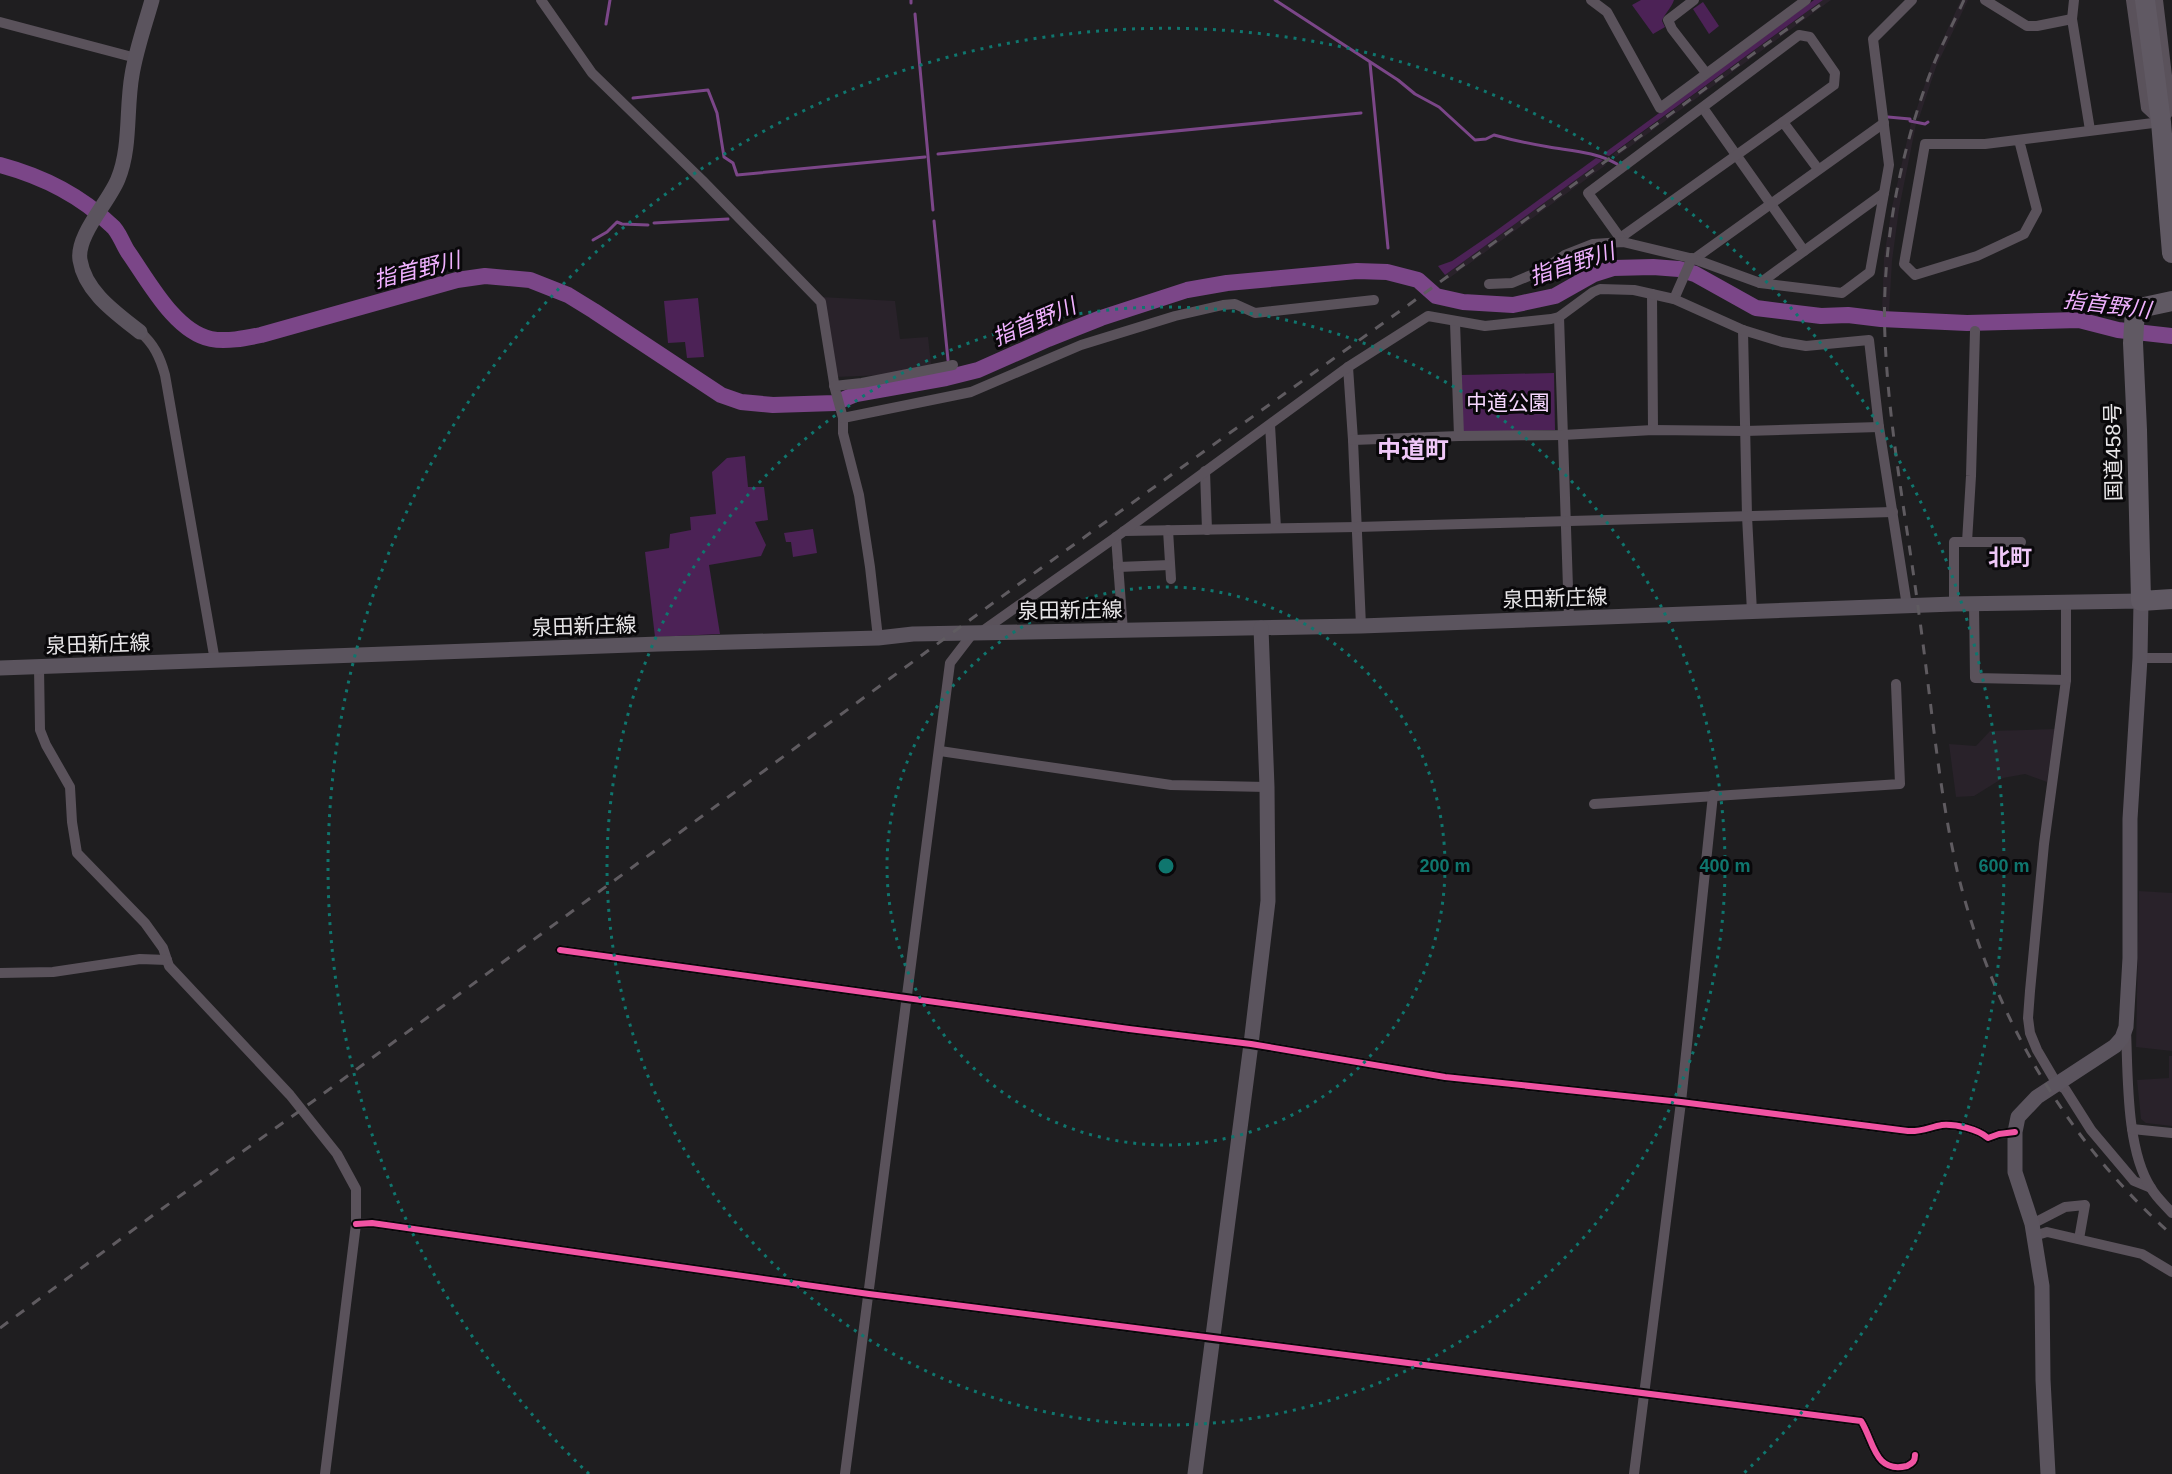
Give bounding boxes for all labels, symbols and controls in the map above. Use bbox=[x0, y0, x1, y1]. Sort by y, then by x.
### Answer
water label: 指首野川 bbox=[1526, 238, 1620, 289]
water label: 指首野川 bbox=[371, 247, 465, 293]
water label: 指首野川 bbox=[2062, 287, 2154, 323]
water label: 指首野川 bbox=[989, 293, 1081, 351]
park label: 中道公園 bbox=[1466, 391, 1550, 414]
street label: 国道458号 bbox=[2101, 403, 2125, 501]
district label: 中道町 bbox=[1377, 436, 1449, 463]
district label: 北町 bbox=[1988, 545, 2032, 570]
street label: 泉田新庄線 bbox=[1502, 585, 1608, 611]
street label: 泉田新庄線 bbox=[1017, 598, 1123, 622]
street label: 泉田新庄線 bbox=[531, 613, 637, 639]
street label: 泉田新庄線 bbox=[45, 631, 151, 657]
centre of rings bbox=[1156, 856, 1176, 876]
text: 200 m bbox=[1419, 856, 1471, 876]
text: 400 m bbox=[1699, 856, 1751, 876]
text: 600 m bbox=[1978, 856, 2030, 876]

